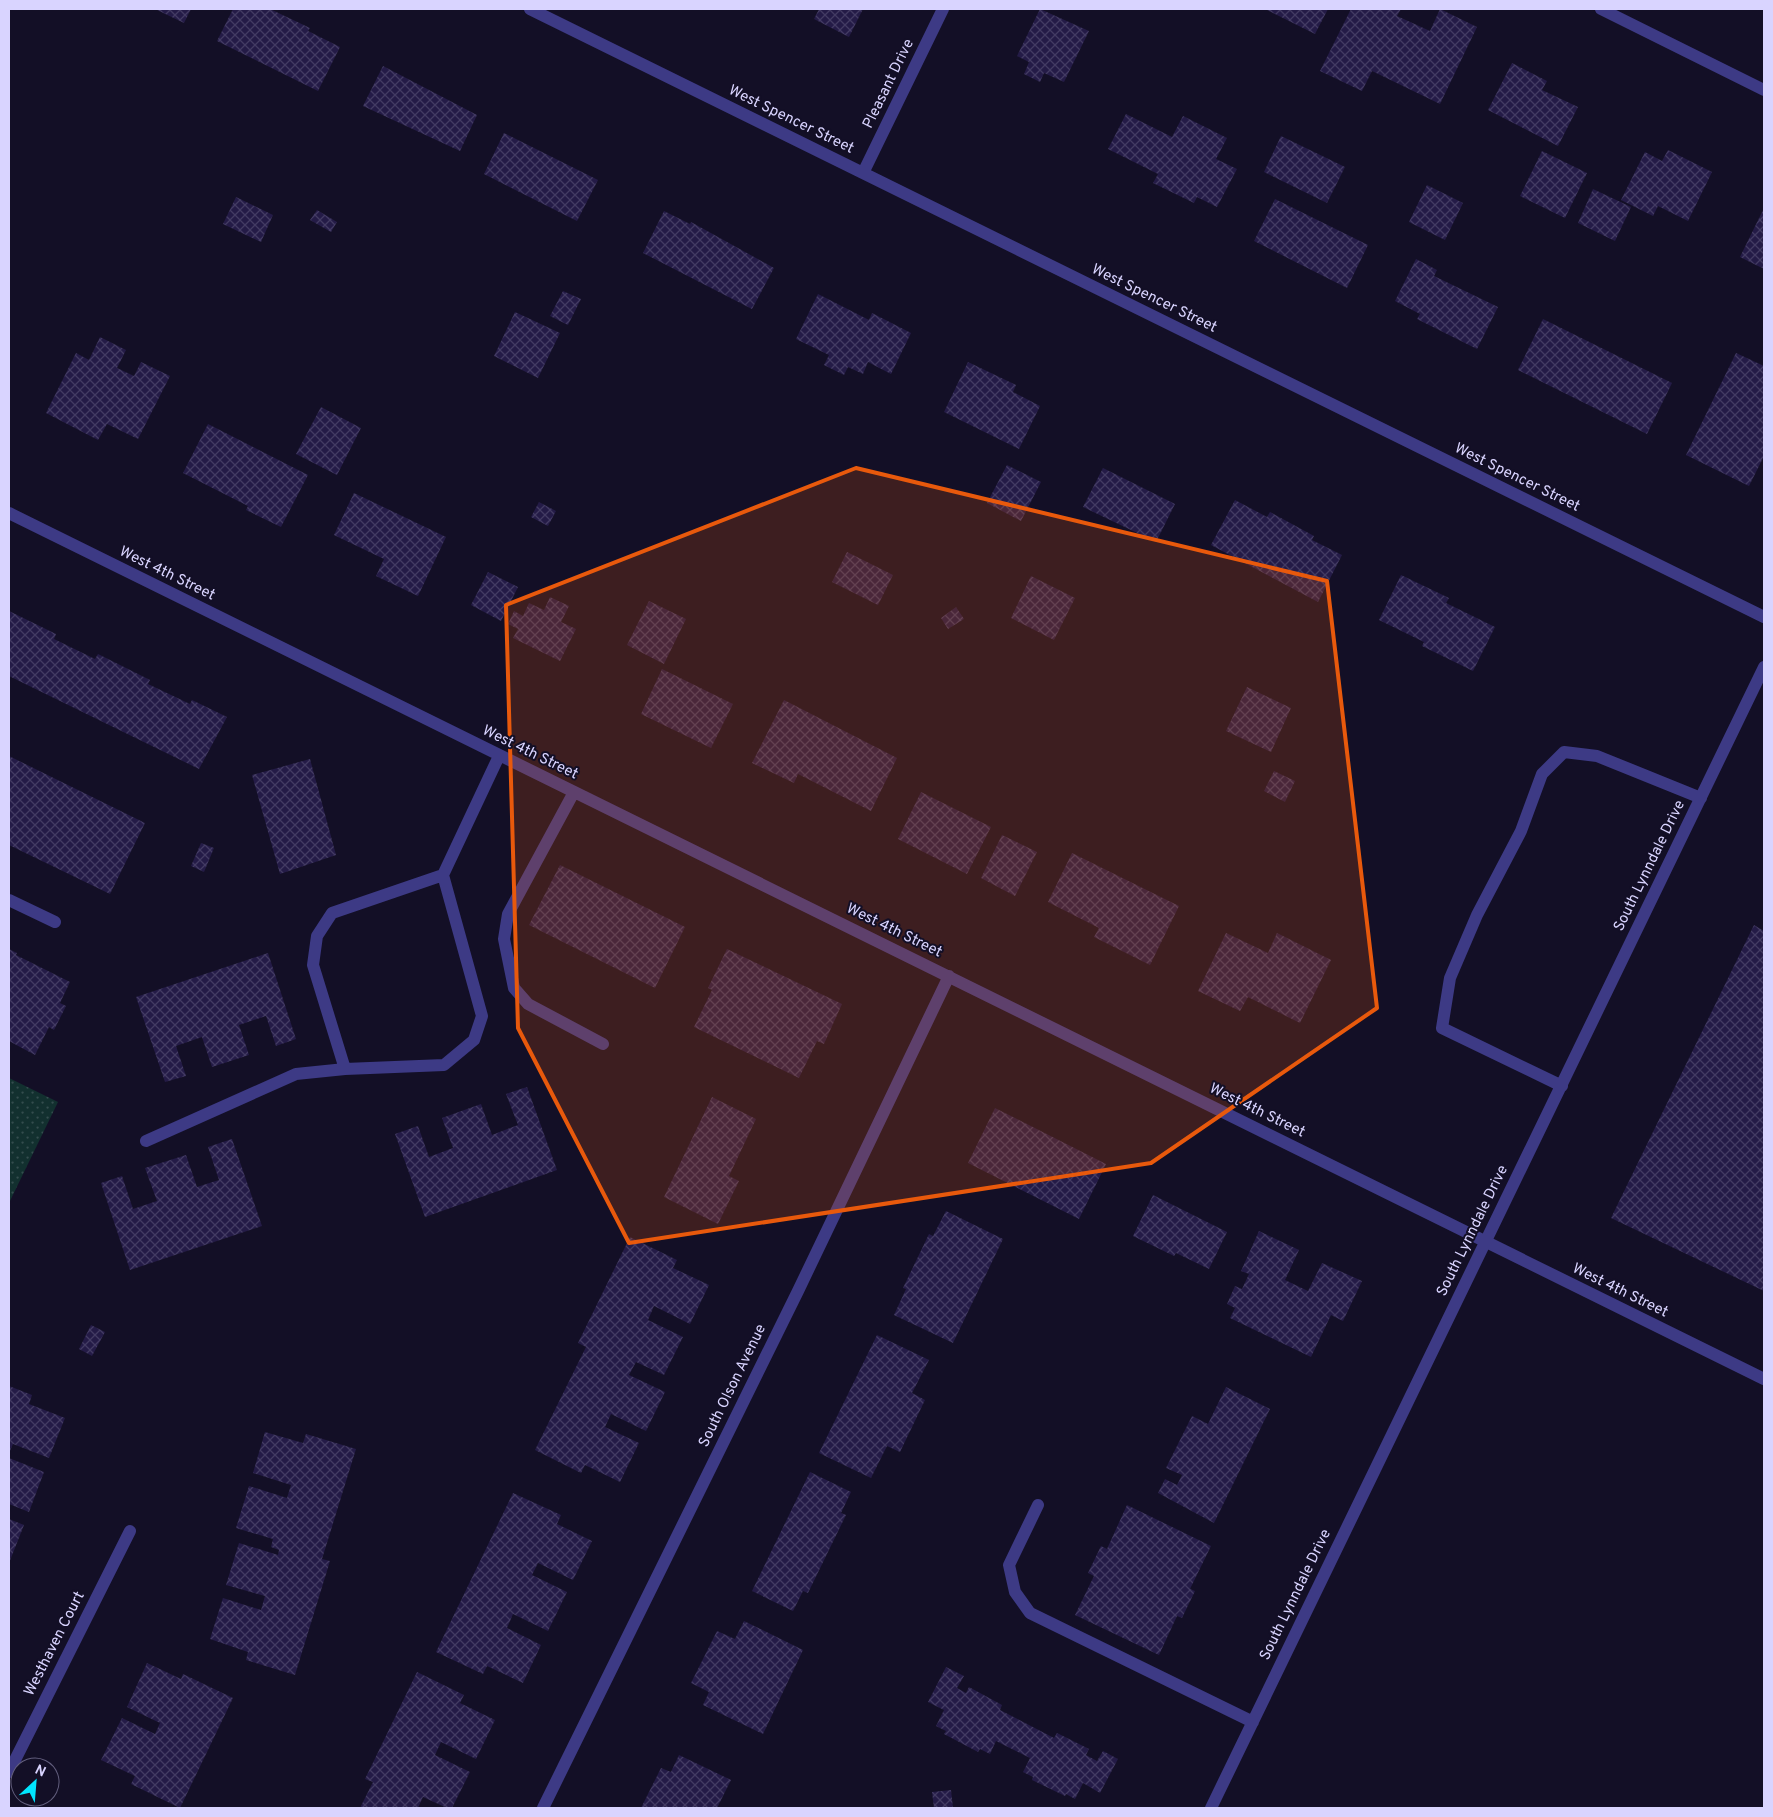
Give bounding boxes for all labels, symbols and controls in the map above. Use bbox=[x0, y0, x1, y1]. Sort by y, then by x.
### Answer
street label: Pleasant Drive bbox=[859, 36, 919, 132]
street label: West Spencer Street bbox=[725, 81, 857, 159]
street label: West Spencer Street bbox=[1088, 260, 1220, 338]
street label: West Spencer Street bbox=[1451, 439, 1583, 517]
street label: West 4th Street bbox=[116, 543, 218, 605]
street label: West 4th Street bbox=[479, 722, 581, 784]
street label: South Lynndale Drive bbox=[1610, 797, 1690, 935]
street label: West 4th Street bbox=[843, 900, 945, 962]
street label: West 4th Street bbox=[1206, 1080, 1308, 1142]
street label: South Lynndale Drive bbox=[1433, 1162, 1513, 1300]
street label: West 4th Street bbox=[1569, 1260, 1671, 1322]
street label: South Olson Avenue bbox=[695, 1321, 771, 1451]
street label: South Lynndale Drive bbox=[1256, 1526, 1336, 1664]
street label: Westhaven Court bbox=[20, 1588, 90, 1700]
north arrow bbox=[10, 1757, 60, 1807]
text: N bbox=[32, 1762, 48, 1782]

